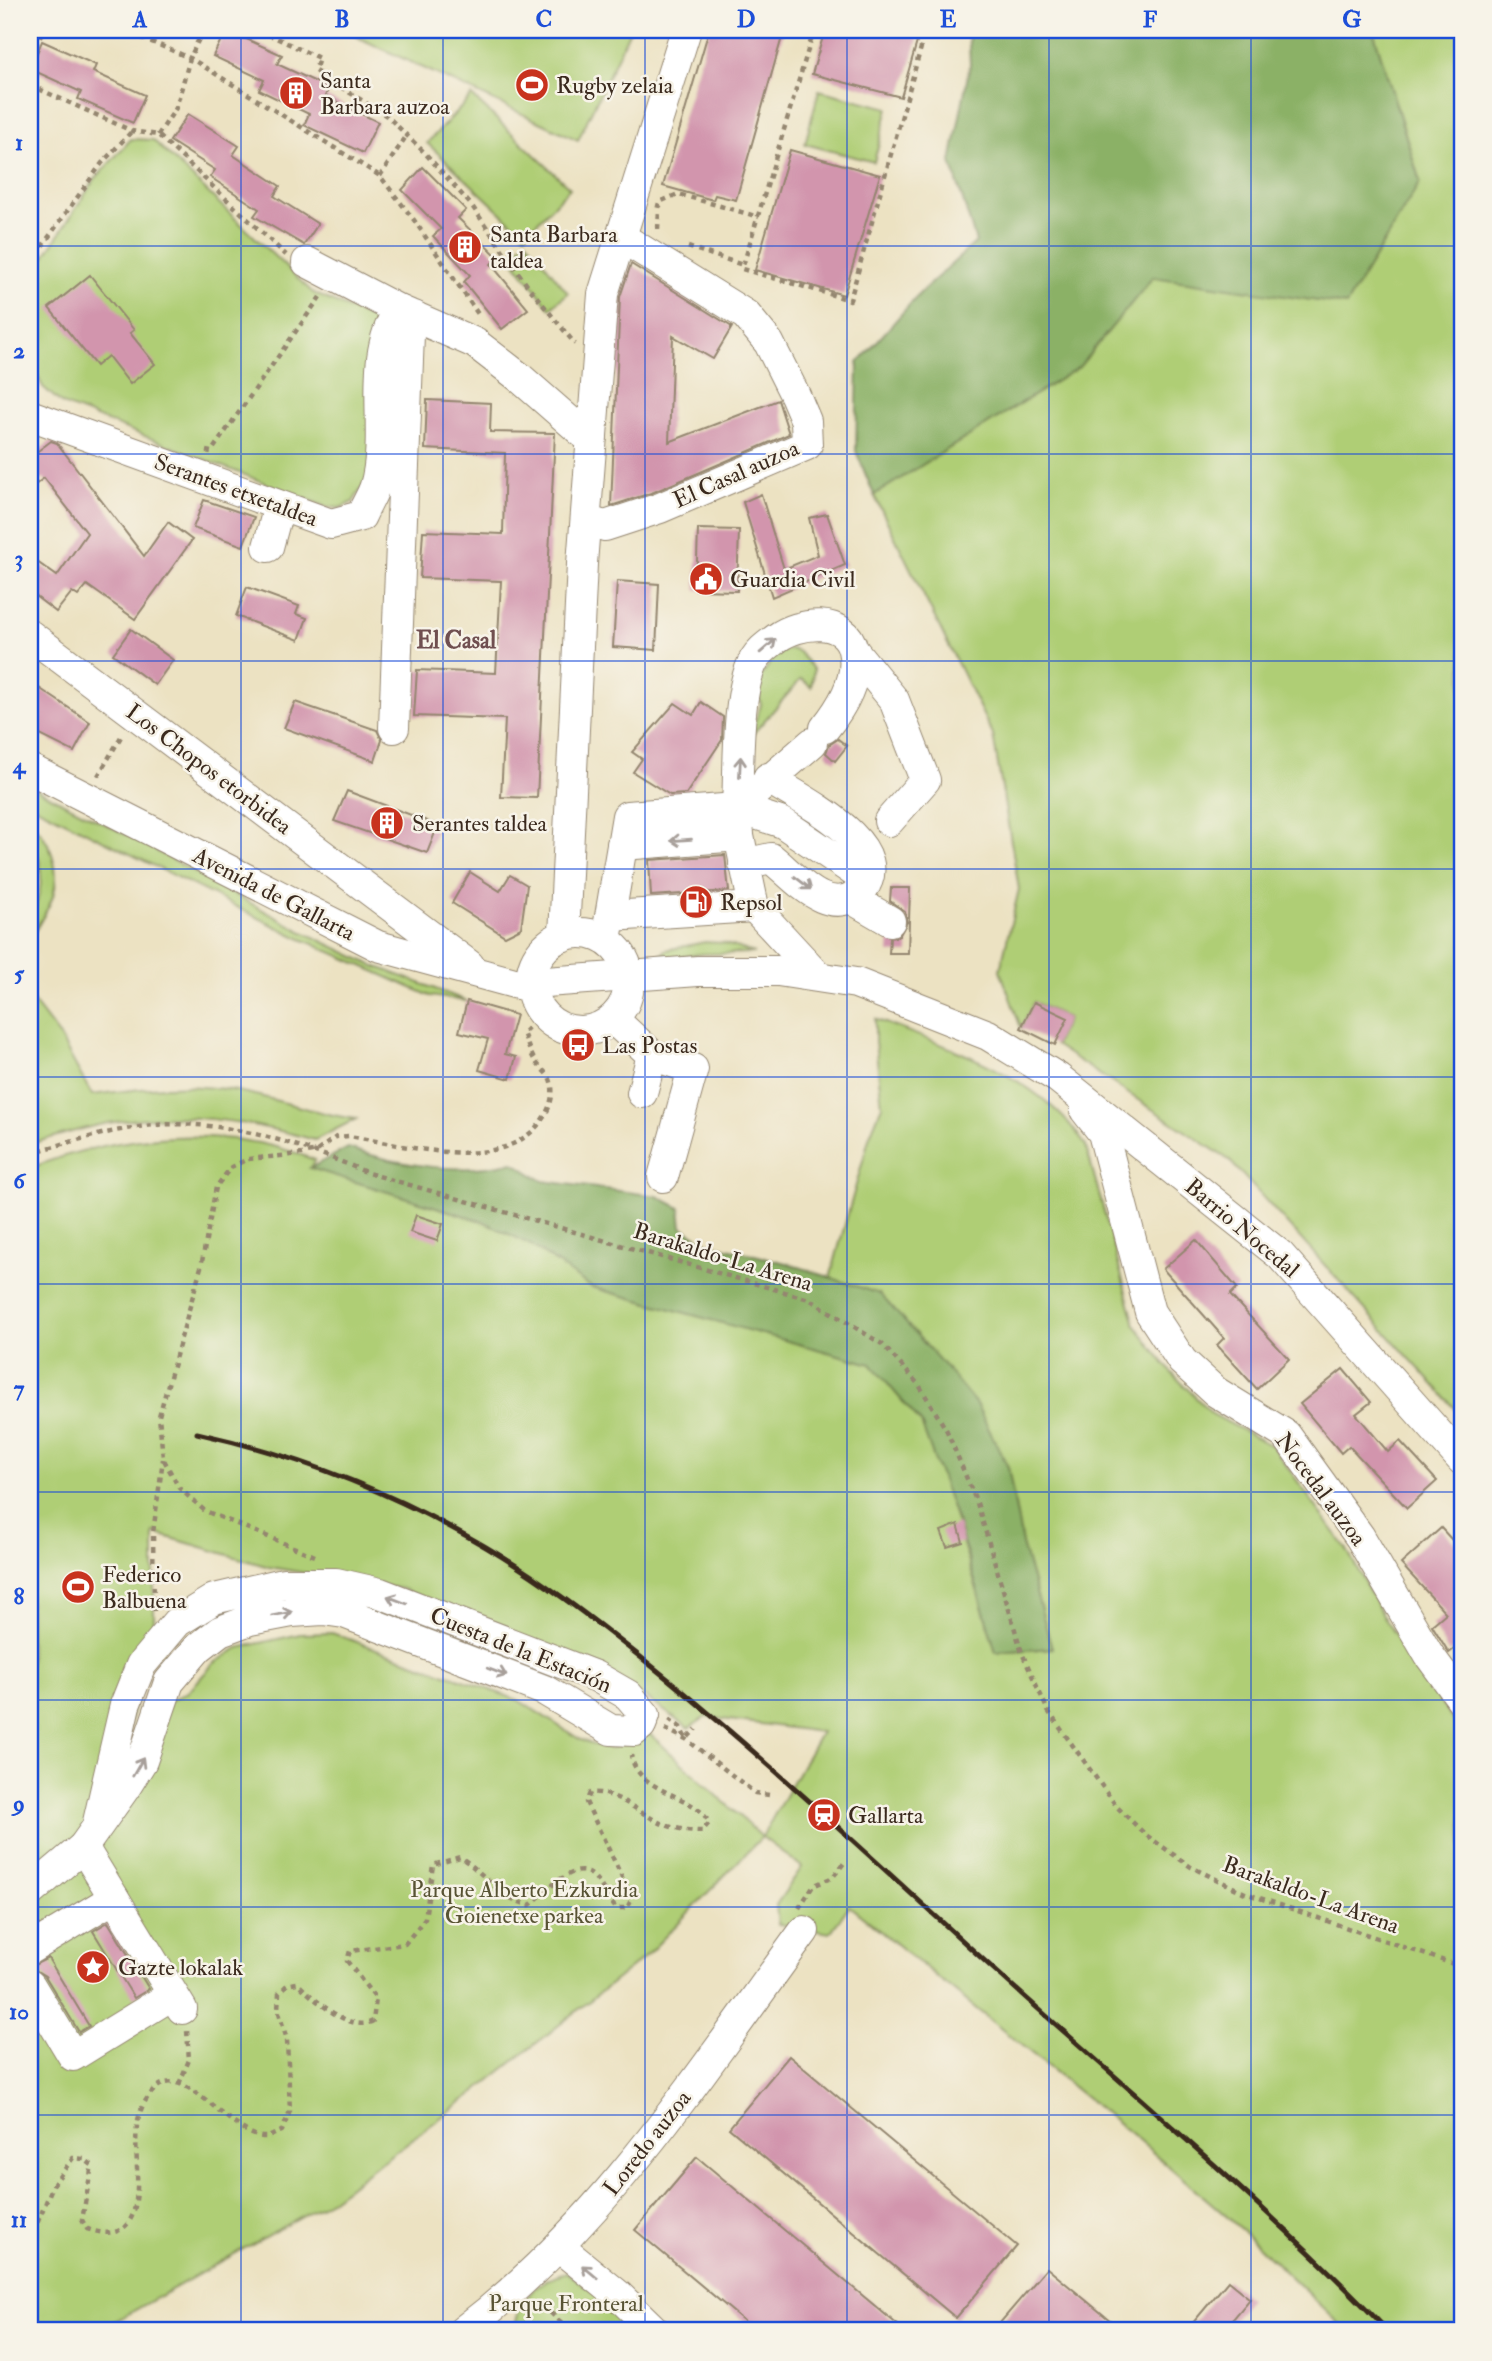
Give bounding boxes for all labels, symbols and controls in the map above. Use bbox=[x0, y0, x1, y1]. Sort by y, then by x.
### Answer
text: A bbox=[132, 5, 148, 34]
text: B bbox=[334, 5, 350, 34]
text: C bbox=[536, 5, 552, 34]
text: D bbox=[737, 5, 755, 34]
text: E bbox=[940, 5, 957, 34]
text: F bbox=[1143, 5, 1158, 34]
text: G bbox=[1342, 5, 1362, 34]
place label: Santa Barbara auzoa bbox=[320, 66, 450, 121]
sports icon: Rugby zelaia bbox=[513, 66, 551, 104]
place label: Rugby zelaia bbox=[556, 71, 674, 100]
building icon: Santa Barbara auzoa bbox=[277, 74, 315, 112]
text: 1 bbox=[15, 128, 23, 157]
place label: Santa Barbara taldea bbox=[490, 220, 618, 275]
building icon: Santa Barbara taldea bbox=[446, 228, 484, 266]
text: 2 bbox=[13, 336, 25, 365]
street label: El Casal auzoa bbox=[669, 433, 804, 515]
street label: Serantes etxetaldea bbox=[150, 447, 322, 533]
text: 3 bbox=[15, 544, 23, 573]
public building icon: Guardia Civil bbox=[687, 560, 725, 598]
place label: Guardia Civil bbox=[730, 565, 856, 594]
district label: El Casal bbox=[416, 625, 497, 656]
one-way arrow bbox=[758, 638, 776, 654]
street label: Los Chopos etorbidea bbox=[120, 697, 298, 842]
text: 4 bbox=[12, 751, 27, 780]
one-way arrow bbox=[733, 755, 746, 778]
building icon: Serantes taldea bbox=[368, 804, 406, 842]
place label: Serantes taldea bbox=[412, 809, 548, 838]
one-way arrow bbox=[670, 834, 693, 847]
street label: Avenida de Gallarta bbox=[187, 840, 360, 948]
one-way arrow bbox=[793, 876, 812, 891]
fuel station icon: Repsol bbox=[677, 883, 715, 921]
place label: Repsol bbox=[720, 888, 782, 918]
text: 5 bbox=[14, 959, 25, 988]
bus stop icon: Las Postas bbox=[559, 1026, 597, 1064]
place label: Las Postas bbox=[602, 1031, 698, 1060]
text: 6 bbox=[13, 1166, 27, 1195]
street label: Barrio Nocedal bbox=[1179, 1172, 1305, 1284]
street label: Barakaldo-La Arena bbox=[630, 1216, 817, 1298]
text: 7 bbox=[14, 1374, 25, 1403]
street label: Nocedal auzoa bbox=[1269, 1427, 1373, 1552]
place label: Federico Balbuena bbox=[102, 1560, 187, 1615]
sports icon: Federico Balbuena bbox=[59, 1568, 97, 1606]
text: 8 bbox=[14, 1582, 25, 1611]
one-way arrow bbox=[386, 1593, 408, 1605]
street label: Cuesta de la Estación bbox=[426, 1600, 616, 1700]
one-way arrow bbox=[270, 1607, 293, 1620]
one-way arrow bbox=[486, 1667, 508, 1680]
one-way arrow bbox=[131, 1758, 145, 1778]
text: 9 bbox=[11, 1789, 25, 1818]
station icon: Gallarta bbox=[805, 1796, 843, 1834]
place label: Gallarta bbox=[848, 1801, 924, 1830]
street label: Barakaldo-La Arena bbox=[1219, 1850, 1404, 1941]
park label: Parque Alberto Ezkurdia Goienetxe parkea bbox=[410, 1875, 639, 1931]
place icon: Gazte lokalak bbox=[74, 1948, 112, 1986]
place label: Gazte lokalak bbox=[118, 1953, 243, 1982]
text: 10 bbox=[9, 1997, 29, 2026]
street label: Loredo auzoa bbox=[597, 2084, 698, 2202]
text: 11 bbox=[11, 2205, 27, 2234]
one-way arrow bbox=[581, 2264, 599, 2280]
park label: Parque Fronteral bbox=[488, 2289, 644, 2318]

